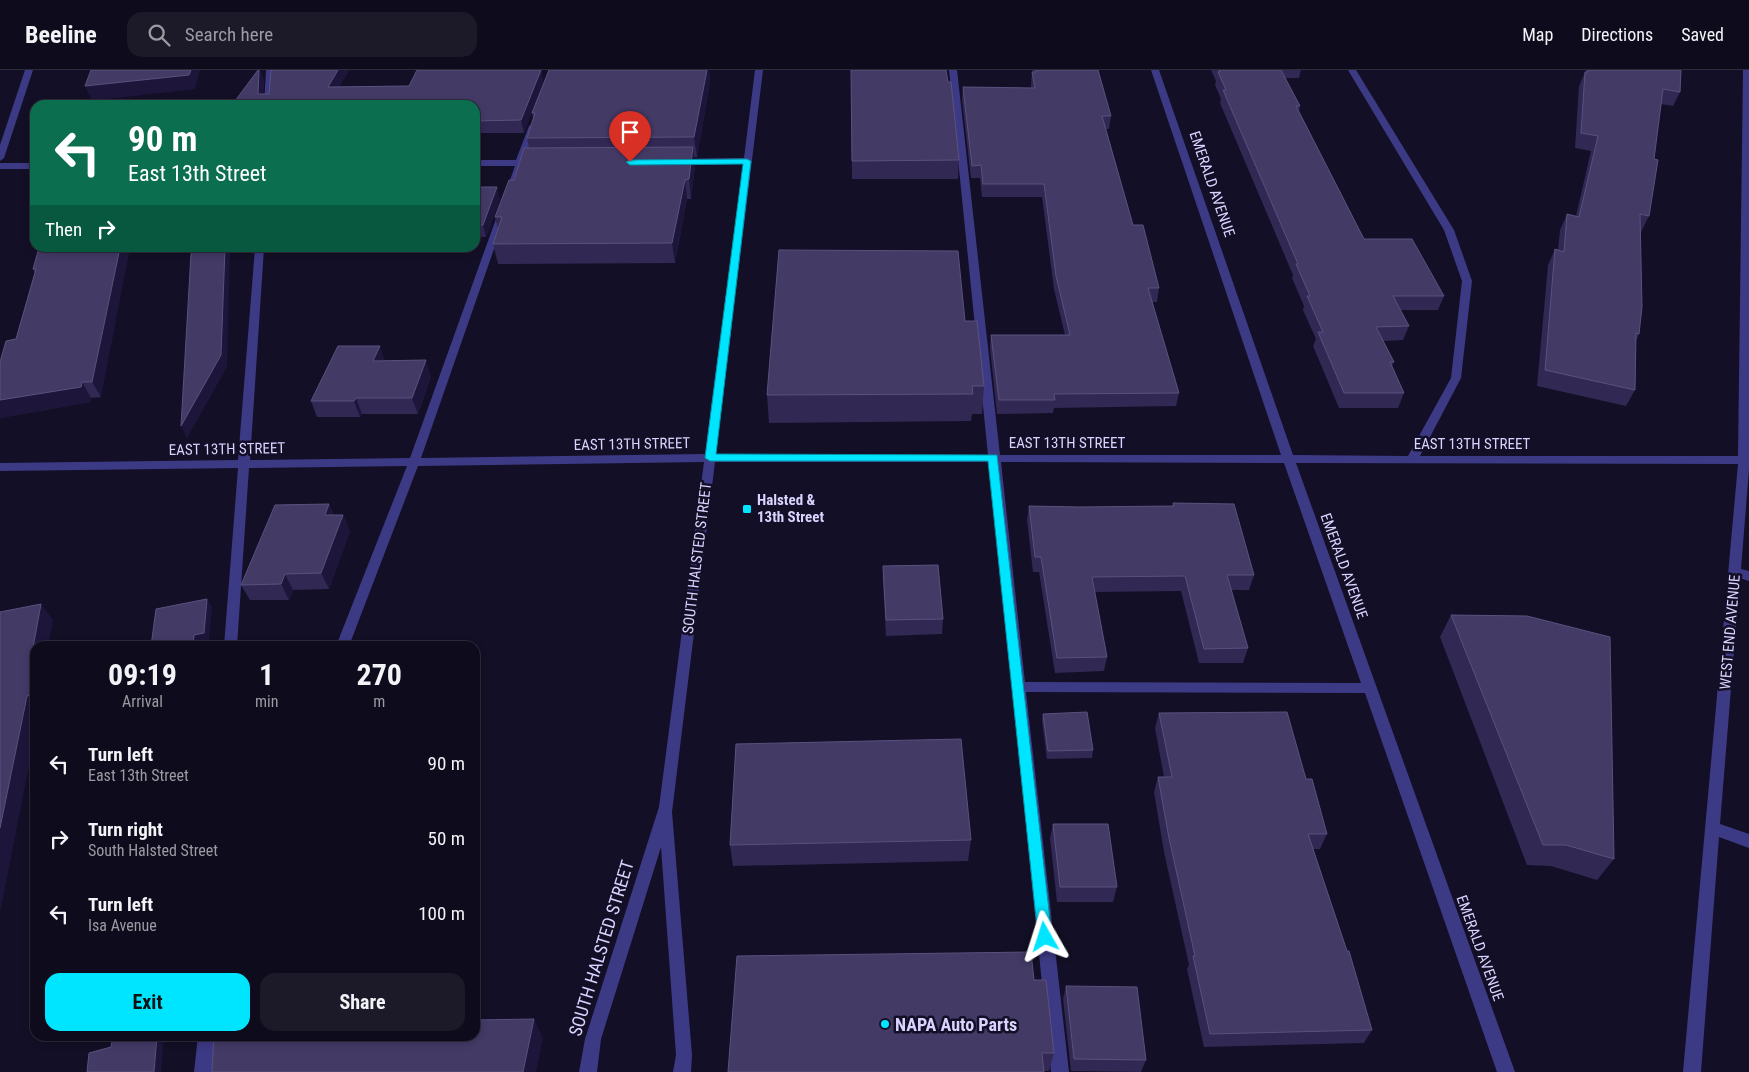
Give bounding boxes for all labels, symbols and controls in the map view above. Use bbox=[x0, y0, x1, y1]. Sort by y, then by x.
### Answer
search box bbox=[127, 12, 477, 57]
text: Beeline bbox=[25, 21, 97, 49]
icon: search bbox=[145, 21, 173, 49]
text: Search here bbox=[185, 23, 273, 46]
text: Map bbox=[1522, 24, 1553, 45]
text: Directions bbox=[1581, 24, 1653, 45]
text: Saved bbox=[1681, 24, 1724, 45]
pin bbox=[609, 111, 651, 162]
icon: arrive bbox=[616, 118, 644, 146]
text: 90 m bbox=[128, 119, 197, 160]
icon: left bbox=[45, 120, 110, 185]
street label: EMERALD AVENUE bbox=[1185, 129, 1239, 239]
text: East 13th Street bbox=[128, 161, 267, 186]
icon: right bbox=[92, 215, 120, 243]
text: Then bbox=[45, 218, 82, 241]
street label: EAST 13TH STREET bbox=[574, 434, 691, 454]
street label: EAST 13TH STREET bbox=[1009, 434, 1125, 452]
street label: EAST 13TH STREET bbox=[1414, 435, 1530, 453]
street label: EAST 13TH STREET bbox=[169, 439, 286, 459]
street label: SOUTH HALSTED STREET bbox=[679, 481, 715, 635]
place label: Halsted & 13th Street bbox=[757, 491, 824, 526]
marker: Halsted & 13th Street bbox=[741, 503, 753, 515]
street label: EMERALD AVENUE bbox=[1317, 511, 1371, 621]
street label: WEST END AVENUE bbox=[1716, 574, 1744, 690]
text: 09:19 bbox=[108, 657, 177, 692]
text: 1 bbox=[259, 657, 274, 692]
text: 270 bbox=[356, 657, 402, 692]
text: Arrival bbox=[122, 692, 163, 711]
text: min bbox=[255, 692, 278, 711]
text: m bbox=[373, 692, 385, 711]
text: Turn left bbox=[88, 743, 153, 766]
icon: left bbox=[45, 750, 73, 778]
text: 90 m bbox=[428, 752, 465, 775]
text: East 13th Street bbox=[88, 766, 189, 785]
text: Turn right bbox=[88, 818, 163, 841]
icon: right bbox=[45, 825, 73, 853]
text: 50 m bbox=[428, 827, 465, 850]
text: South Halsted Street bbox=[88, 841, 218, 860]
street label: SOUTH HALSTED STREET bbox=[564, 857, 638, 1039]
text: Turn left bbox=[88, 893, 153, 916]
street label: EMERALD AVENUE bbox=[1453, 893, 1507, 1003]
icon: left bbox=[45, 900, 73, 928]
text: 100 m bbox=[418, 902, 465, 925]
position arrow bbox=[1018, 910, 1070, 962]
text: Isa Avenue bbox=[88, 916, 157, 935]
button: Exit bbox=[45, 973, 250, 1031]
button: Share bbox=[260, 973, 465, 1031]
place label: NAPA Auto Parts bbox=[895, 1014, 1017, 1035]
marker: NAPA Auto Parts bbox=[879, 1018, 891, 1030]

